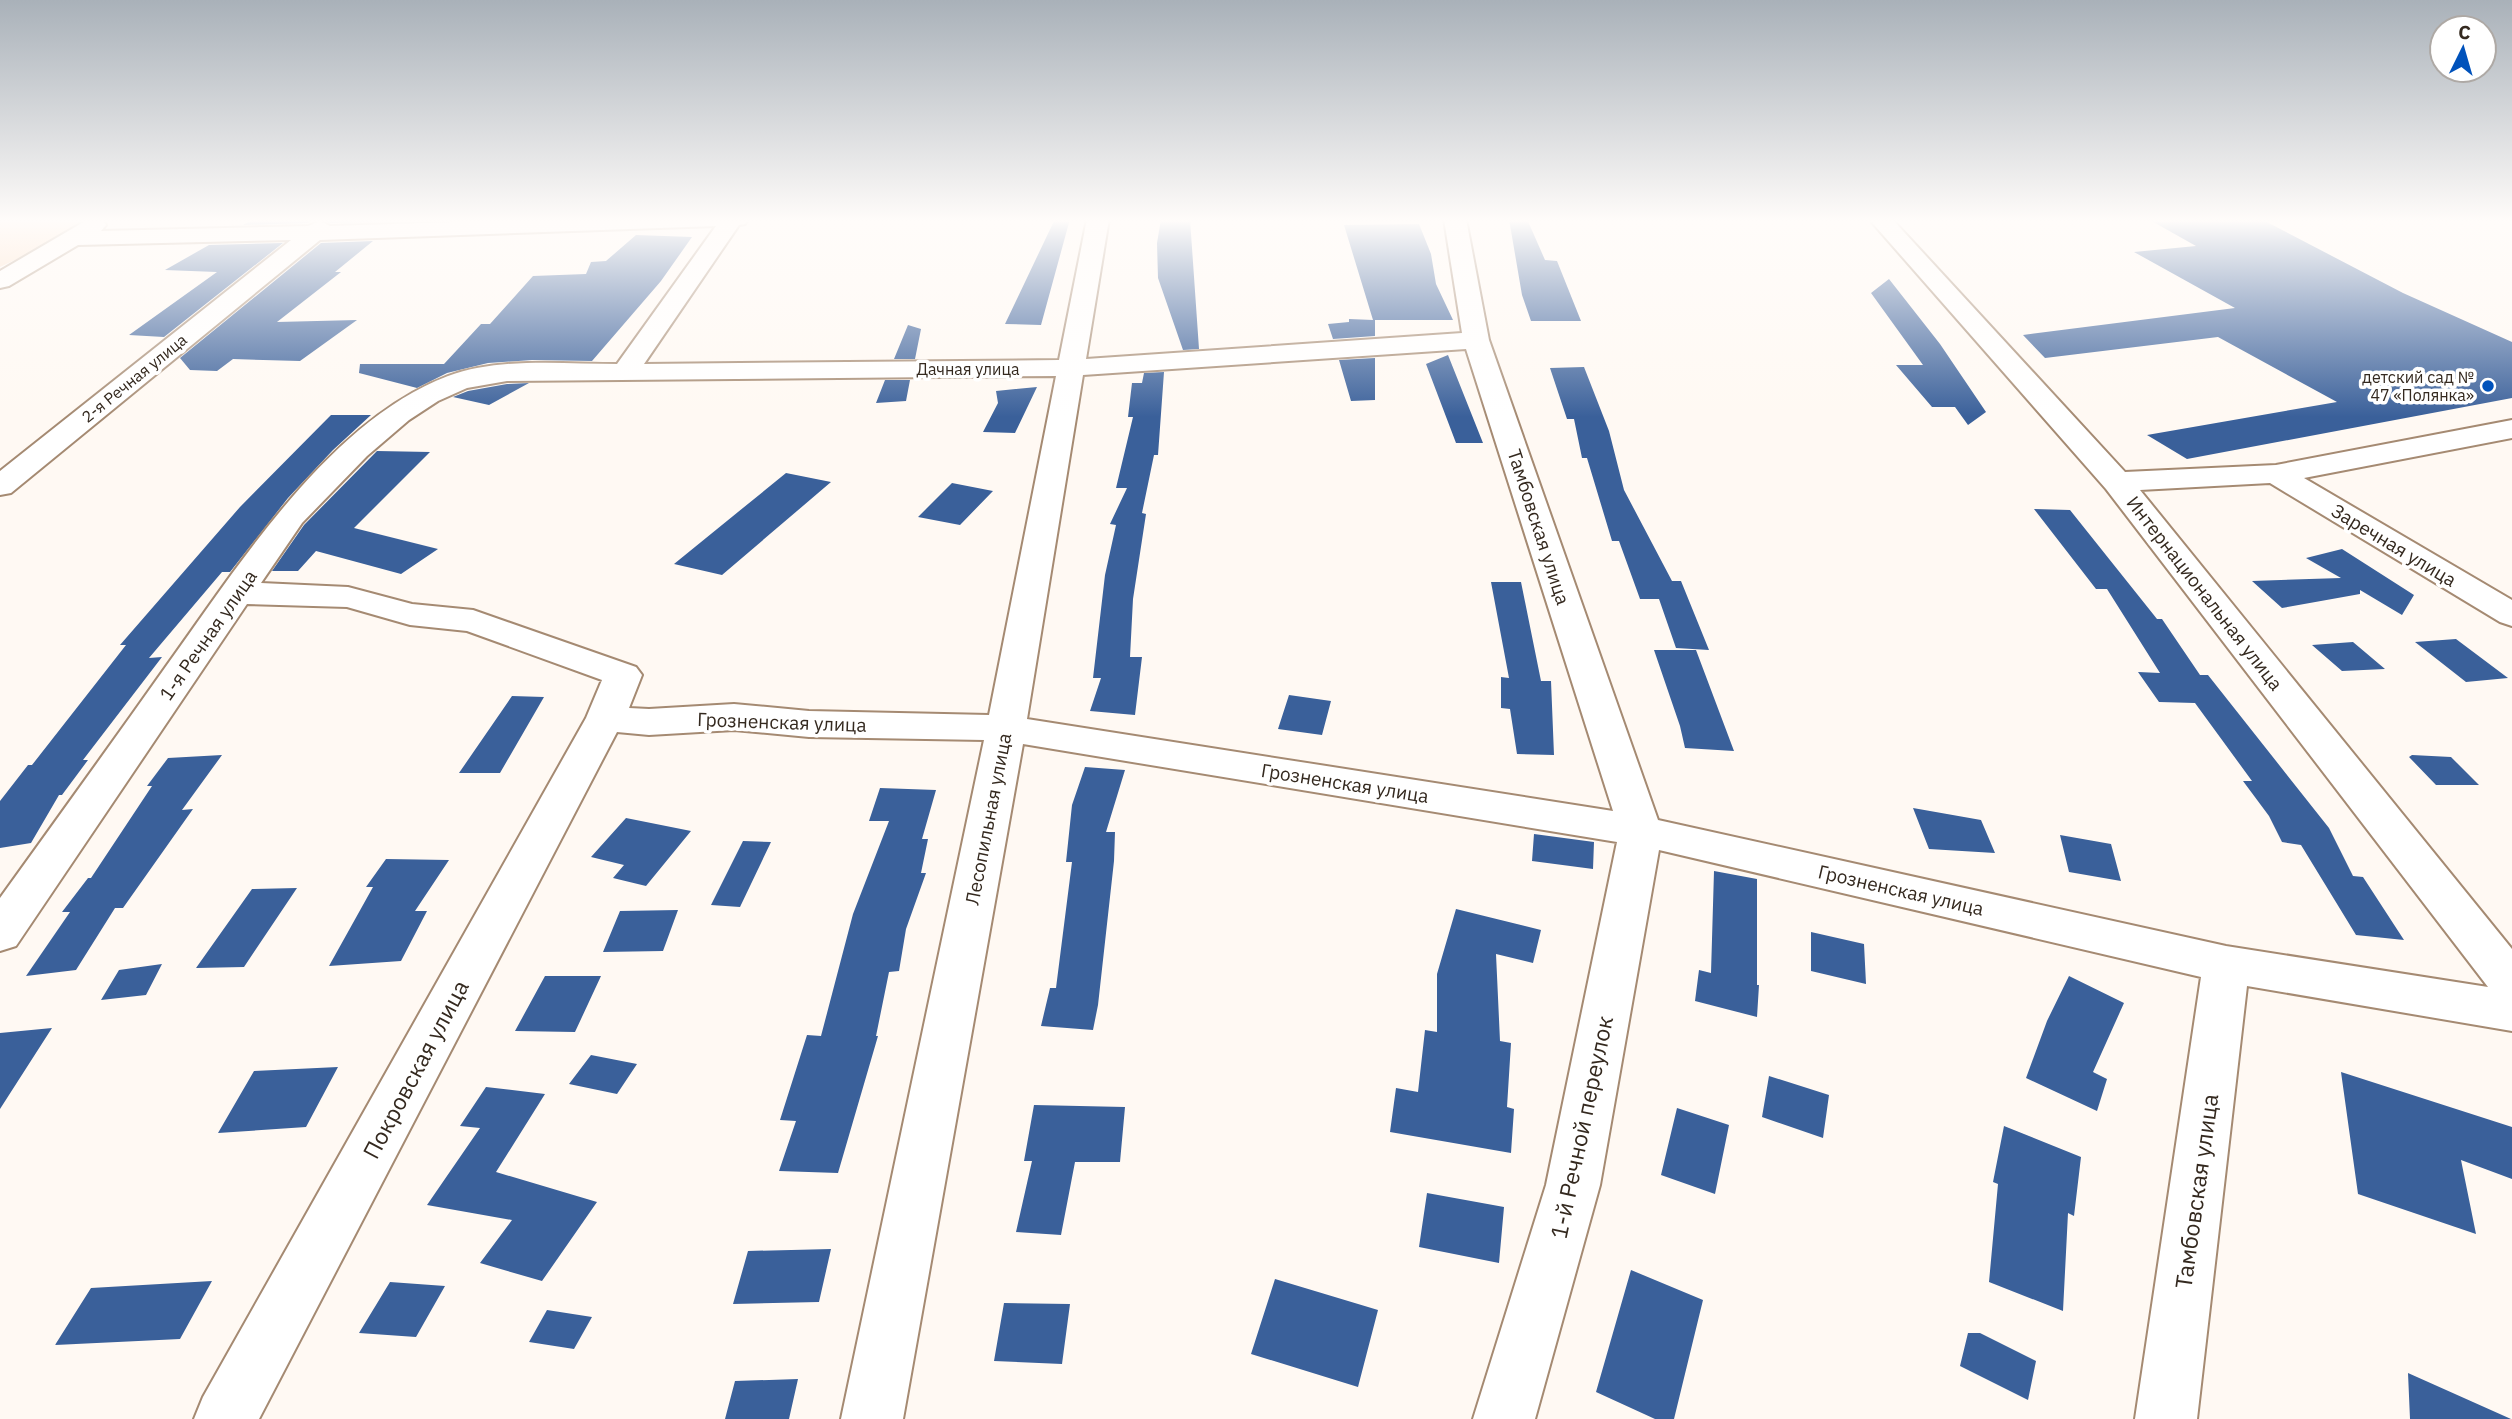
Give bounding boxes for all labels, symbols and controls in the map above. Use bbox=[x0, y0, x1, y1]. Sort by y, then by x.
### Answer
north arrow bbox=[2428, 14, 2498, 84]
text: С bbox=[2457, 20, 2472, 45]
street label: 2-я Речная улица bbox=[77, 329, 191, 427]
street label: Дачная улица bbox=[916, 359, 1020, 379]
place label: детский сад № 47 «Полянка» bbox=[2362, 367, 2474, 405]
marker: детский сад № 47 «Полянка» bbox=[2480, 378, 2496, 394]
street label: Тамбовская улица bbox=[1503, 446, 1575, 608]
street label: Интернациональная улица bbox=[2122, 491, 2288, 695]
street label: Заречная улица bbox=[2327, 498, 2461, 592]
street label: 1-я Речная улица bbox=[154, 565, 262, 705]
street label: Грозненская улица bbox=[697, 707, 867, 737]
street label: Лесопильная улица bbox=[960, 731, 1016, 907]
street label: Грозненская улица bbox=[1259, 758, 1431, 808]
street label: Грозненская улица bbox=[1816, 859, 1986, 921]
street label: Покровская улица bbox=[355, 974, 475, 1164]
street label: 1-й Речной переулок bbox=[1543, 1013, 1619, 1241]
street label: Тамбовская улица bbox=[2167, 1092, 2225, 1290]

